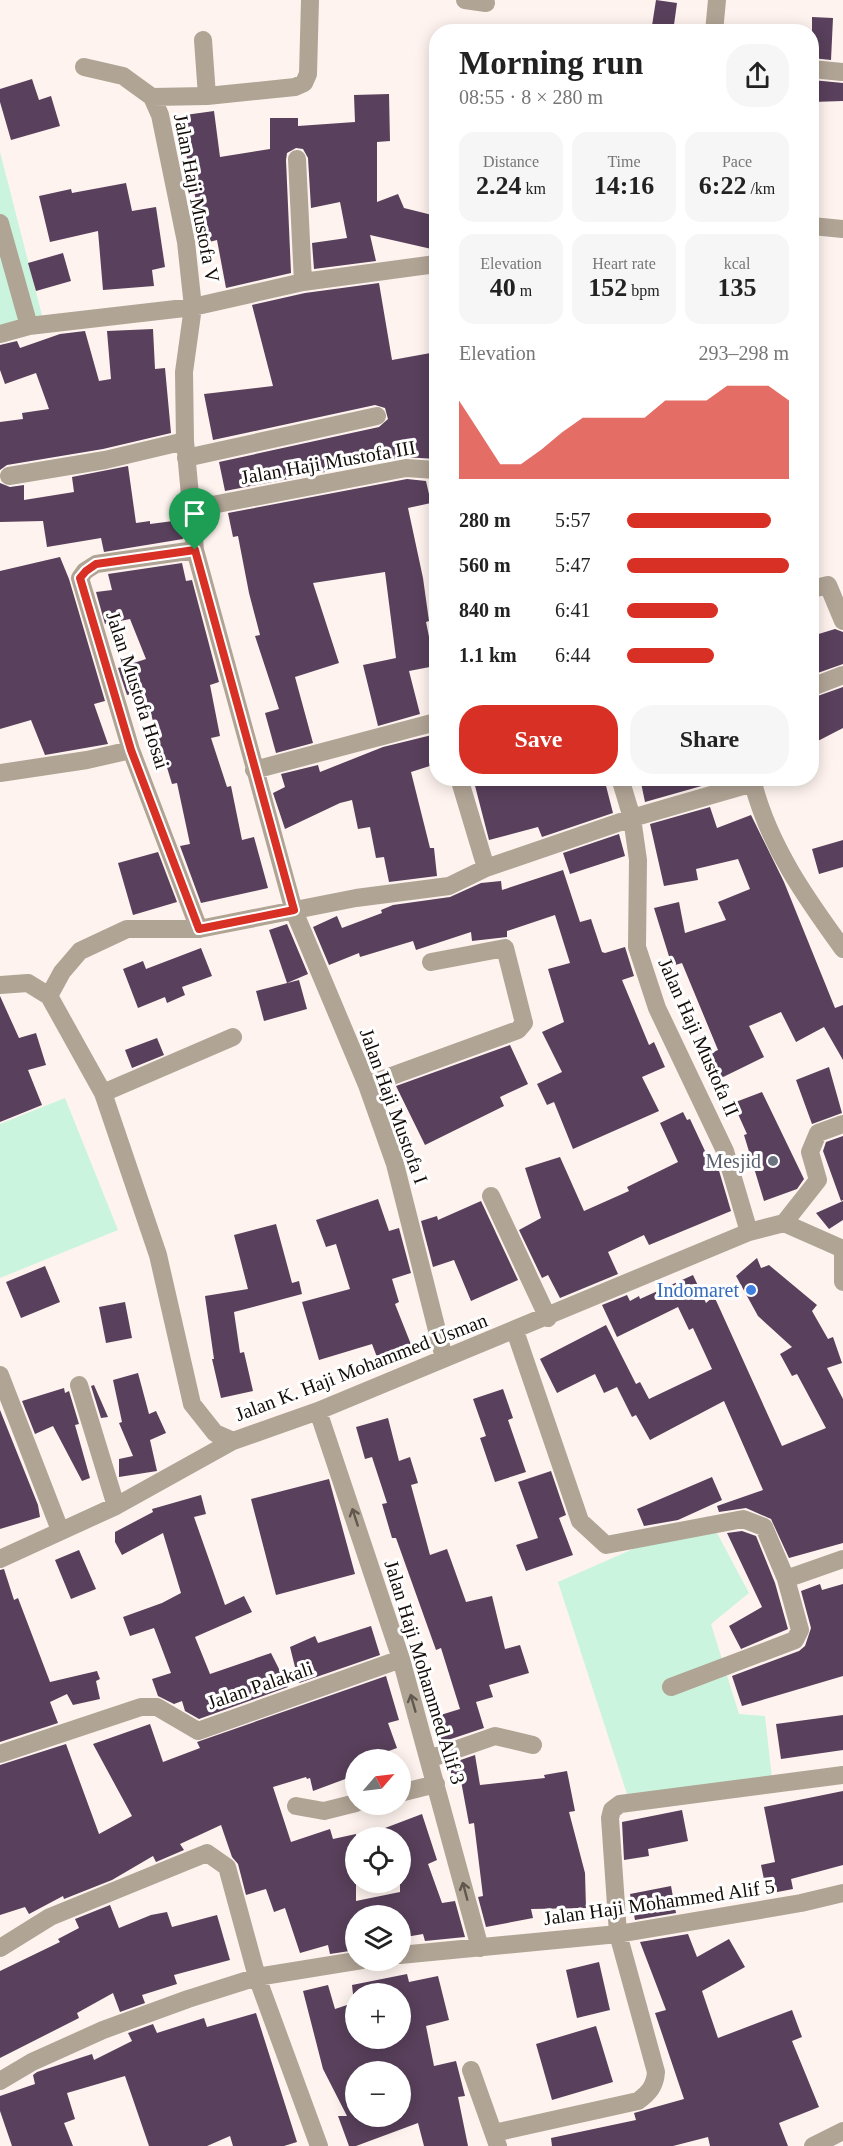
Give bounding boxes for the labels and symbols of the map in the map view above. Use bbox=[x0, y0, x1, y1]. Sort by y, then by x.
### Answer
street label: Jalan Haji Mustofa V bbox=[169, 112, 224, 285]
street label: Jalan Haji Mustofa III bbox=[239, 436, 417, 489]
pin bbox=[169, 488, 220, 550]
street label: Jalan Mustofa Hosai bbox=[102, 608, 174, 772]
street label: Jalan Haji Mustofa II bbox=[653, 955, 744, 1120]
street label: Jalan Haji Mustofa I bbox=[355, 1025, 432, 1187]
place label: Mesjid bbox=[705, 1150, 761, 1173]
marker: Mesjid bbox=[766, 1154, 780, 1168]
place label: Indomaret bbox=[657, 1279, 739, 1301]
marker: Indomaret bbox=[744, 1283, 758, 1297]
street label: Jalan K. Haji Mohammed Usman bbox=[232, 1309, 491, 1426]
one-way arrow bbox=[348, 1508, 359, 1527]
street label: Jalan Haji Mohammed Alif 3 bbox=[379, 1557, 470, 1787]
street label: Jalan Palakali bbox=[204, 1656, 316, 1713]
one-way arrow bbox=[407, 1694, 419, 1713]
north arrow bbox=[345, 1749, 411, 1815]
street label: Jalan Haji Mohammed Alif 5 bbox=[542, 1875, 776, 1930]
one-way arrow bbox=[458, 1882, 470, 1901]

